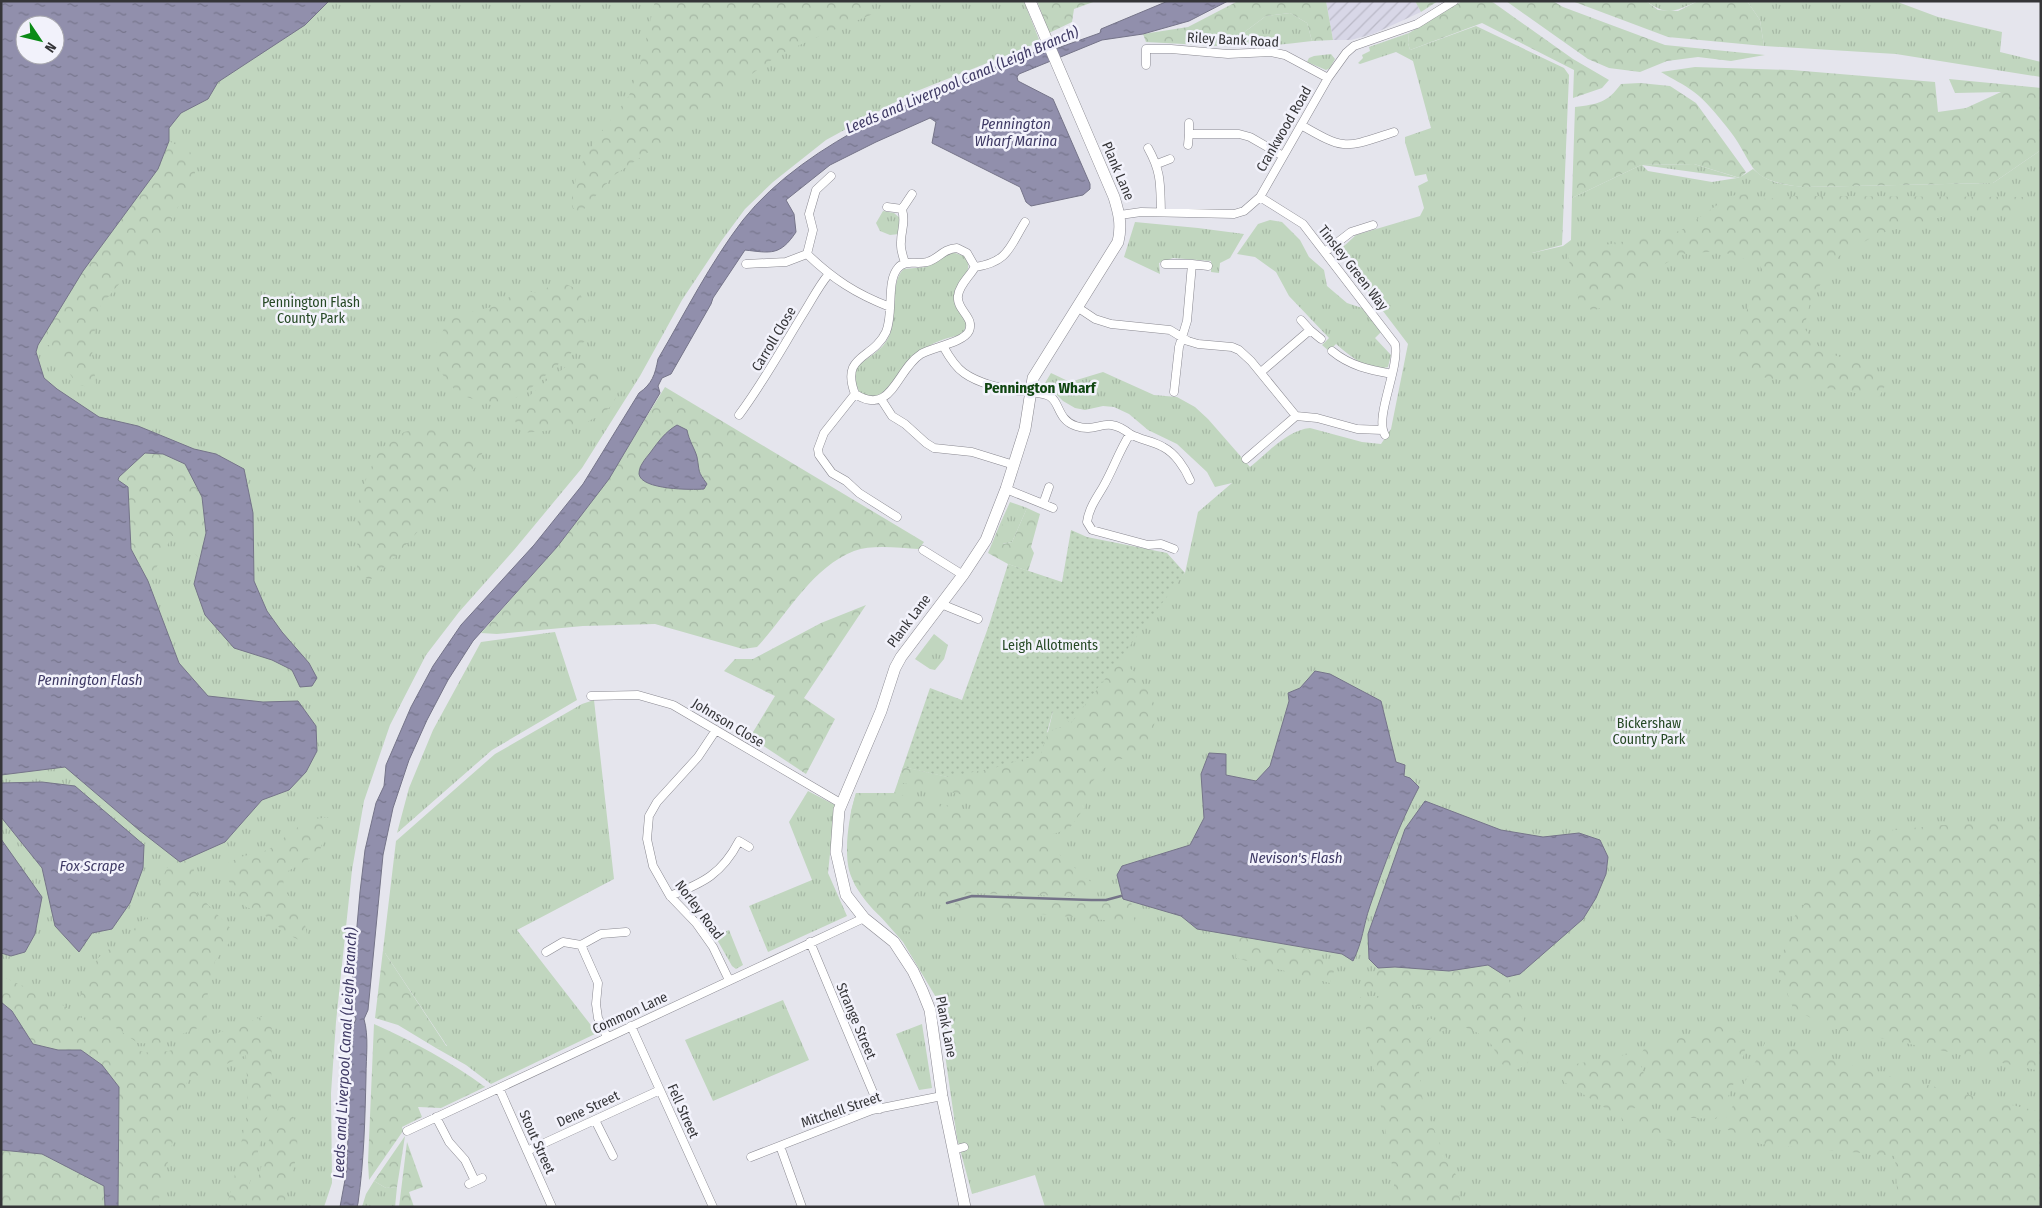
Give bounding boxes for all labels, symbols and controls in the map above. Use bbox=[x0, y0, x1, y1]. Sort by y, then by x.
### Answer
north arrow bbox=[15, 15, 65, 65]
water label: Leeds and Liverpool Canal (Leigh Branch) bbox=[843, 22, 1082, 137]
street label: Riley Bank Road bbox=[1187, 29, 1279, 51]
text: N bbox=[41, 39, 60, 55]
street label: Crankwood Road bbox=[1253, 83, 1315, 175]
water label: Pennington Wharf Marina bbox=[975, 115, 1058, 150]
street label: Plank Lane bbox=[1098, 139, 1138, 203]
street label: Tinsley Green Way bbox=[1314, 222, 1392, 315]
park label: Pennington Flash County Park bbox=[262, 294, 360, 327]
street label: Carroll Close bbox=[748, 304, 800, 374]
district label: Pennington Wharf bbox=[984, 379, 1097, 397]
street label: Plank Lane bbox=[884, 591, 935, 651]
park label: Leigh Allotments bbox=[1002, 637, 1098, 654]
water label: Pennington Flash bbox=[37, 671, 143, 689]
street label: Johnson Close bbox=[689, 695, 767, 751]
park label: Bickershaw Country Park bbox=[1613, 715, 1686, 748]
water label: Nevison's Flash bbox=[1249, 849, 1343, 867]
water label: Fox Scrape bbox=[59, 857, 125, 875]
street label: Norley Road bbox=[671, 877, 727, 943]
water label: Leeds and Liverpool Canal (Leigh Branch) bbox=[329, 926, 361, 1179]
street label: Strange Street bbox=[832, 980, 880, 1062]
street label: Common Lane bbox=[590, 988, 670, 1038]
street label: Plank Lane bbox=[932, 995, 960, 1059]
street label: Fell Street bbox=[664, 1081, 703, 1141]
street label: Dene Street bbox=[554, 1087, 622, 1131]
street label: Mitchell Street bbox=[799, 1088, 884, 1132]
street label: Stout Street bbox=[515, 1107, 559, 1177]

